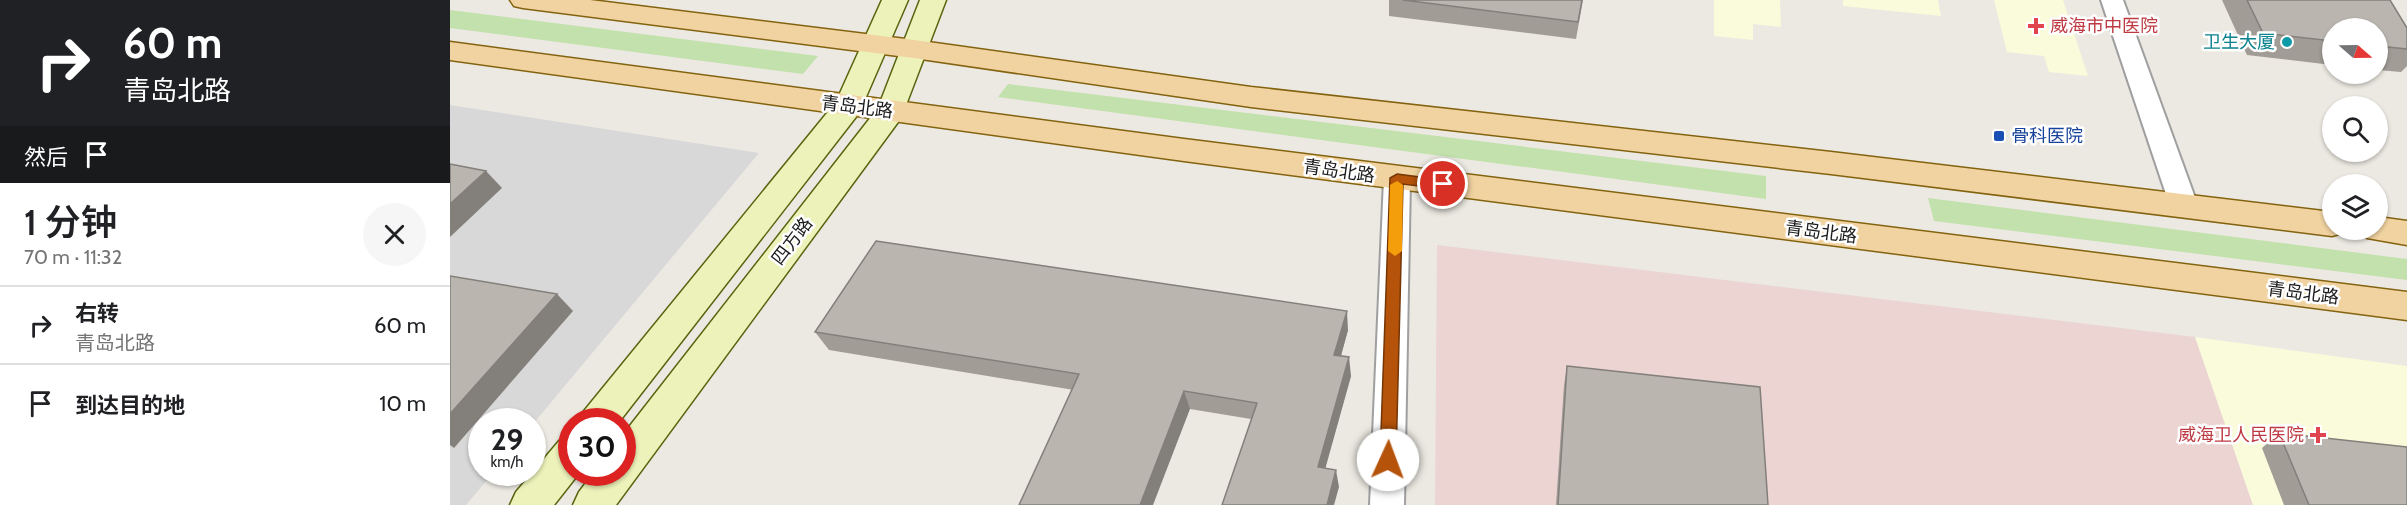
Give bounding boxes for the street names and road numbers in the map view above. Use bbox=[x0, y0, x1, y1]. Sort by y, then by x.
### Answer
street label: 青岛北路 bbox=[820, 92, 894, 122]
street label: 青岛北路 bbox=[1302, 155, 1376, 187]
street label: 四方路 bbox=[767, 213, 817, 269]
street label: 青岛北路 bbox=[1784, 217, 1858, 247]
street label: 青岛北路 bbox=[2266, 278, 2340, 308]

